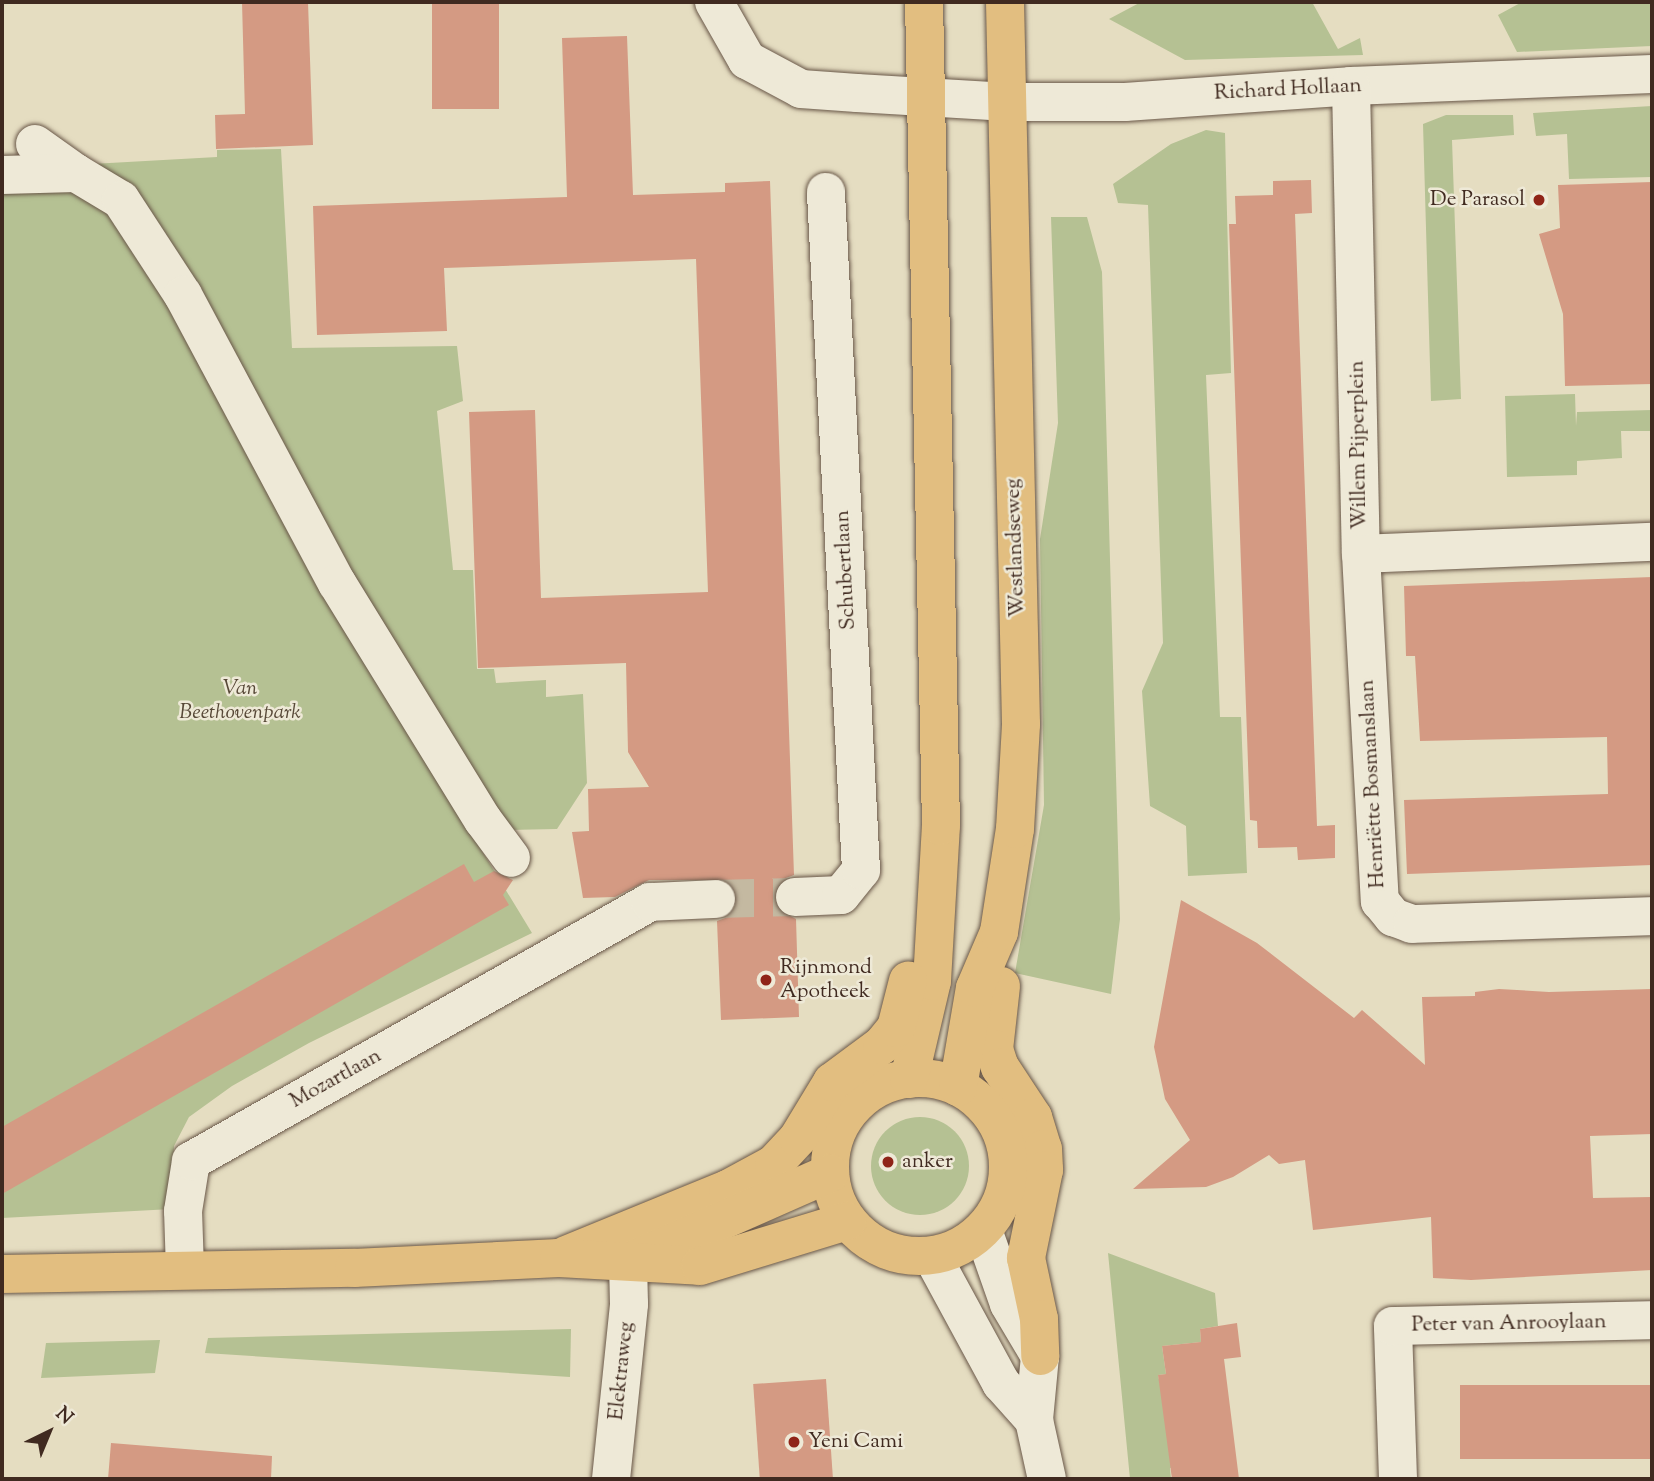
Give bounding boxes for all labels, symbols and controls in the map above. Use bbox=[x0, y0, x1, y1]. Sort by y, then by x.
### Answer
street label: Richard Hollaan bbox=[1214, 74, 1362, 106]
place label: De Parasol bbox=[1430, 187, 1525, 213]
marker: De Parasol bbox=[1531, 192, 1547, 208]
street label: Willem Pijperplein bbox=[1345, 360, 1373, 530]
street label: Westlandseweg bbox=[1001, 478, 1031, 618]
street label: Schubertlaan bbox=[830, 509, 862, 631]
park label: Van Beethovenpark bbox=[179, 676, 301, 726]
street label: Henriëtte Bosmanslaan bbox=[1355, 679, 1391, 889]
place label: Rijnmond Apotheek bbox=[780, 955, 872, 1005]
marker: Rijnmond Apotheek bbox=[758, 972, 774, 988]
street label: Mozartlaan bbox=[286, 1044, 386, 1114]
place label: anker bbox=[902, 1149, 953, 1175]
marker: anker bbox=[880, 1154, 896, 1170]
street label: Peter van Anrooylaan bbox=[1411, 1310, 1607, 1338]
street label: Elektraweg bbox=[604, 1321, 640, 1421]
north arrow bbox=[14, 1397, 84, 1467]
text: N bbox=[49, 1401, 78, 1431]
place label: Yeni Cami bbox=[808, 1429, 903, 1455]
marker: Yeni Cami bbox=[786, 1434, 802, 1450]

